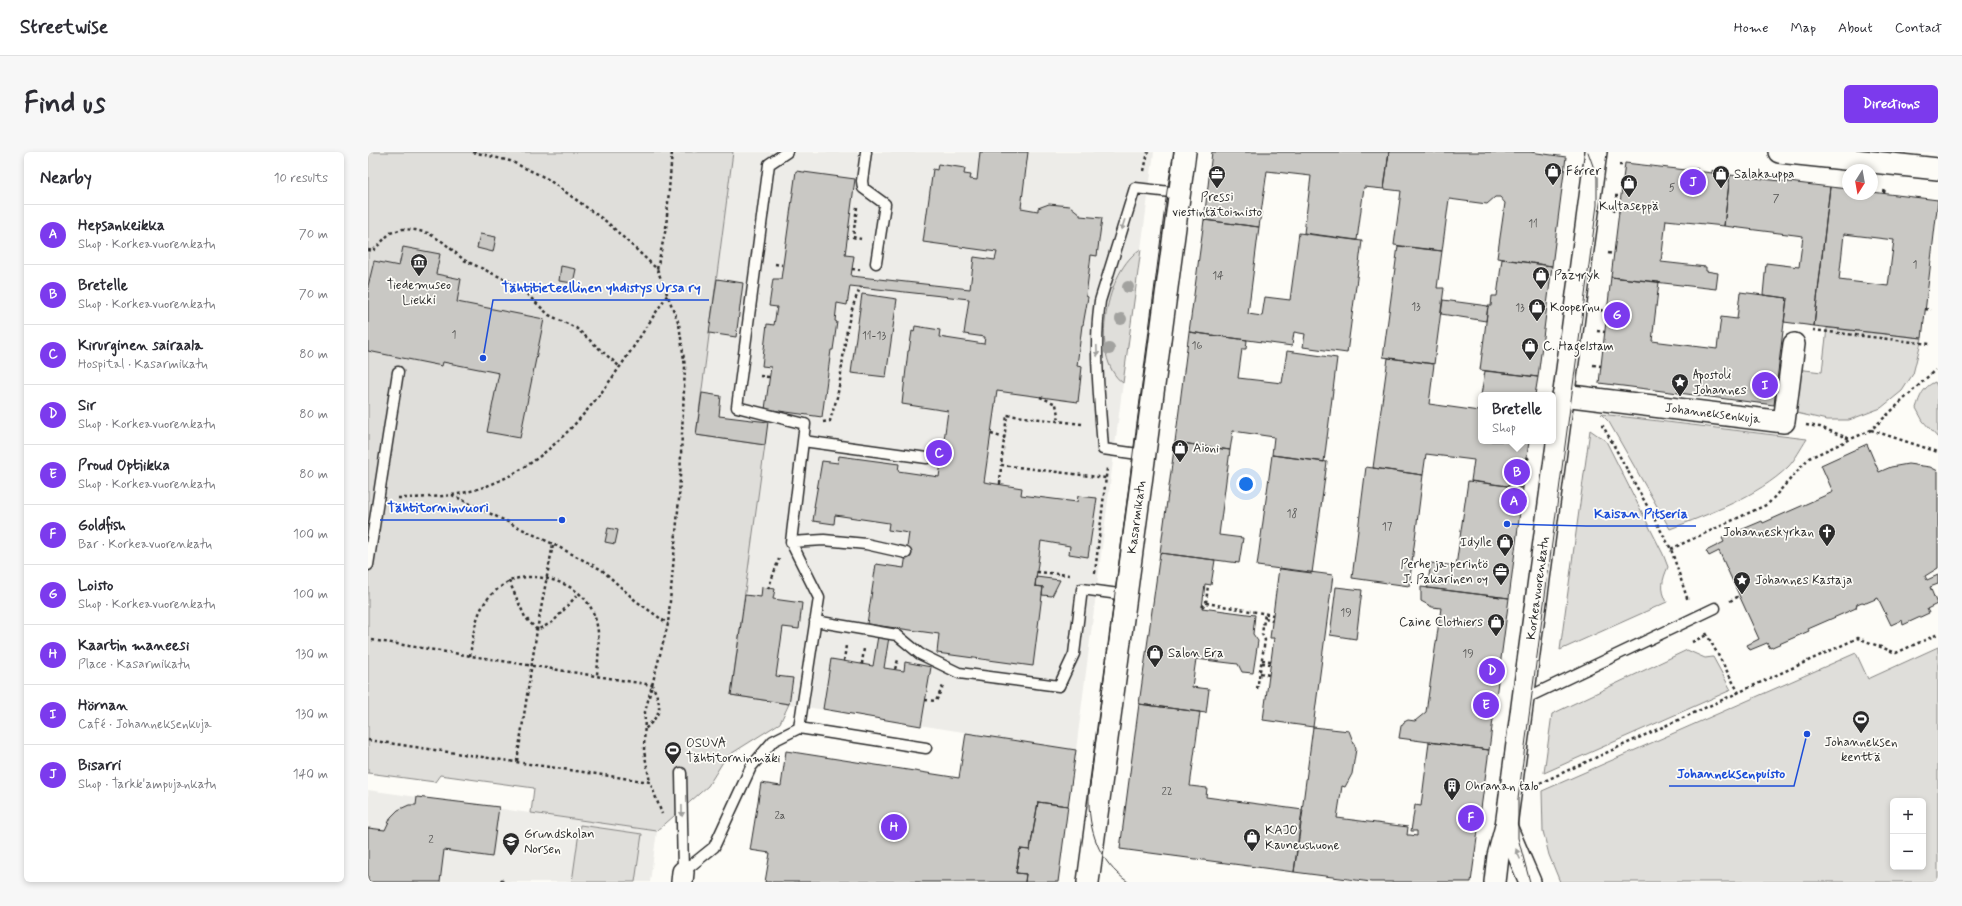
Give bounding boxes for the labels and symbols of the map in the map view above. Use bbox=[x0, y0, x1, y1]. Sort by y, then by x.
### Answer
shop icon: Férrer bbox=[1543, 161, 1563, 186]
place label: Férrer bbox=[1566, 163, 1602, 180]
office icon: Pressi viestintätoimisto bbox=[1207, 164, 1227, 189]
shop icon: Salakauppa bbox=[1711, 164, 1731, 189]
north arrow bbox=[1842, 164, 1878, 200]
place label: Salakauppa bbox=[1734, 166, 1794, 183]
pin: J bbox=[1680, 167, 1706, 197]
shop icon: Kultaseppä bbox=[1619, 173, 1639, 198]
house number: 5 bbox=[1669, 181, 1676, 195]
place label: Pressi viestintätoimisto bbox=[1172, 189, 1263, 221]
house number: 7 bbox=[1773, 192, 1780, 206]
place label: Kultaseppä bbox=[1599, 198, 1659, 215]
house number: 11 bbox=[1528, 217, 1538, 231]
one-way arrow bbox=[1120, 219, 1126, 231]
museum icon: Tiedemuseo Liekki bbox=[409, 252, 429, 277]
house number: 1 bbox=[1913, 258, 1918, 272]
shop icon: Pazyryk bbox=[1531, 265, 1551, 290]
place label: Pazyryk bbox=[1554, 267, 1600, 284]
house number: 14 bbox=[1212, 269, 1224, 283]
callout: Tähtitieteellinen yhdistys Ursa ry bbox=[493, 274, 709, 300]
place label: Tiedemuseo Liekki bbox=[387, 277, 451, 309]
text: Tähtitieteellinen yhdistys Ursa ry bbox=[501, 279, 701, 297]
shop icon: Koopernu bbox=[1527, 297, 1547, 322]
place label: Koopernu bbox=[1550, 299, 1600, 316]
house number: 13 bbox=[1411, 300, 1421, 314]
pin: G bbox=[1604, 300, 1630, 330]
house number: 13 bbox=[1515, 301, 1525, 315]
house number: 1 bbox=[452, 328, 457, 342]
house number: 11-13 bbox=[862, 329, 886, 343]
shop icon: C. Hagelstam bbox=[1520, 336, 1540, 361]
place label: C. Hagelstam bbox=[1543, 338, 1614, 357]
house number: 16 bbox=[1192, 339, 1203, 353]
one-way arrow bbox=[1094, 345, 1100, 358]
place label: Apostoli Johannes bbox=[1693, 367, 1747, 399]
pin: I bbox=[1752, 370, 1778, 400]
place icon: Apostoli Johannes bbox=[1670, 372, 1690, 397]
street label: Johanneksenkuja bbox=[1664, 399, 1762, 428]
pin: C bbox=[926, 438, 952, 468]
shop icon: Aioni bbox=[1170, 438, 1190, 463]
place label: Aioni bbox=[1193, 440, 1219, 457]
pin: B bbox=[1504, 457, 1530, 487]
your location bbox=[1236, 474, 1256, 494]
street label: Kasarmikatu bbox=[1123, 479, 1150, 555]
pin: A bbox=[1501, 486, 1527, 516]
callout: Tähtitorninvuori bbox=[380, 494, 497, 520]
text: Tähtitorninvuori bbox=[387, 499, 489, 517]
callout: Kaisan Pitseria bbox=[1586, 500, 1696, 526]
text: Kaisan Pitseria bbox=[1594, 505, 1688, 523]
house number: 18 bbox=[1287, 507, 1297, 521]
house number: 17 bbox=[1382, 520, 1393, 534]
church icon: Johanneskyrkan bbox=[1817, 522, 1837, 547]
place label: Johanneskyrkan bbox=[1723, 524, 1814, 541]
shop icon: Idylle bbox=[1495, 532, 1515, 557]
place label: Idylle bbox=[1460, 534, 1492, 551]
street label: Korkeavuorenkatu bbox=[1522, 535, 1553, 641]
place label: Perhe ja perintö J. Pakarinen oy bbox=[1400, 556, 1488, 588]
office icon: Perhe ja perintö J. Pakarinen oy bbox=[1491, 561, 1511, 586]
place icon: Johannes Kastaja bbox=[1732, 570, 1752, 595]
place label: Johannes Kastaja bbox=[1755, 572, 1852, 589]
house number: 19 bbox=[1340, 606, 1352, 620]
shop icon: Caine Clothiers bbox=[1486, 612, 1506, 637]
place label: Caine Clothiers bbox=[1399, 614, 1483, 631]
shop icon: Salon Era bbox=[1145, 643, 1165, 668]
place label: Salon Era bbox=[1168, 645, 1224, 662]
house number: 19 bbox=[1462, 647, 1474, 661]
pin: D bbox=[1479, 656, 1505, 686]
pin: E bbox=[1473, 690, 1499, 720]
sports icon: Johanneksen kenttä bbox=[1851, 709, 1871, 734]
place label: Johanneksen kenttä bbox=[1824, 734, 1898, 766]
place label: OSUVA Tähtitorninmäki bbox=[686, 735, 781, 767]
sports icon: OSUVA Tähtitorninmäki bbox=[663, 740, 683, 765]
callout: Johanneksenpuisto bbox=[1669, 760, 1794, 786]
text: Johanneksenpuisto bbox=[1677, 765, 1785, 783]
building icon: Ohranan talo bbox=[1442, 776, 1462, 801]
place label: Ohranan talo bbox=[1465, 778, 1539, 795]
house number: 22 bbox=[1161, 785, 1173, 799]
pin: F bbox=[1458, 803, 1484, 833]
one-way arrow bbox=[679, 805, 685, 818]
house number: 2a bbox=[774, 809, 786, 823]
pin: H bbox=[881, 812, 907, 842]
place label: KAJO Kauneushuone bbox=[1265, 822, 1340, 854]
place label: Grundskolan Norsen bbox=[524, 826, 595, 858]
shop icon: KAJO Kauneushuone bbox=[1242, 827, 1262, 852]
school or university icon: Grundskolan Norsen bbox=[501, 831, 521, 856]
house number: 2 bbox=[428, 833, 434, 847]
one-way arrow bbox=[1515, 849, 1521, 860]

